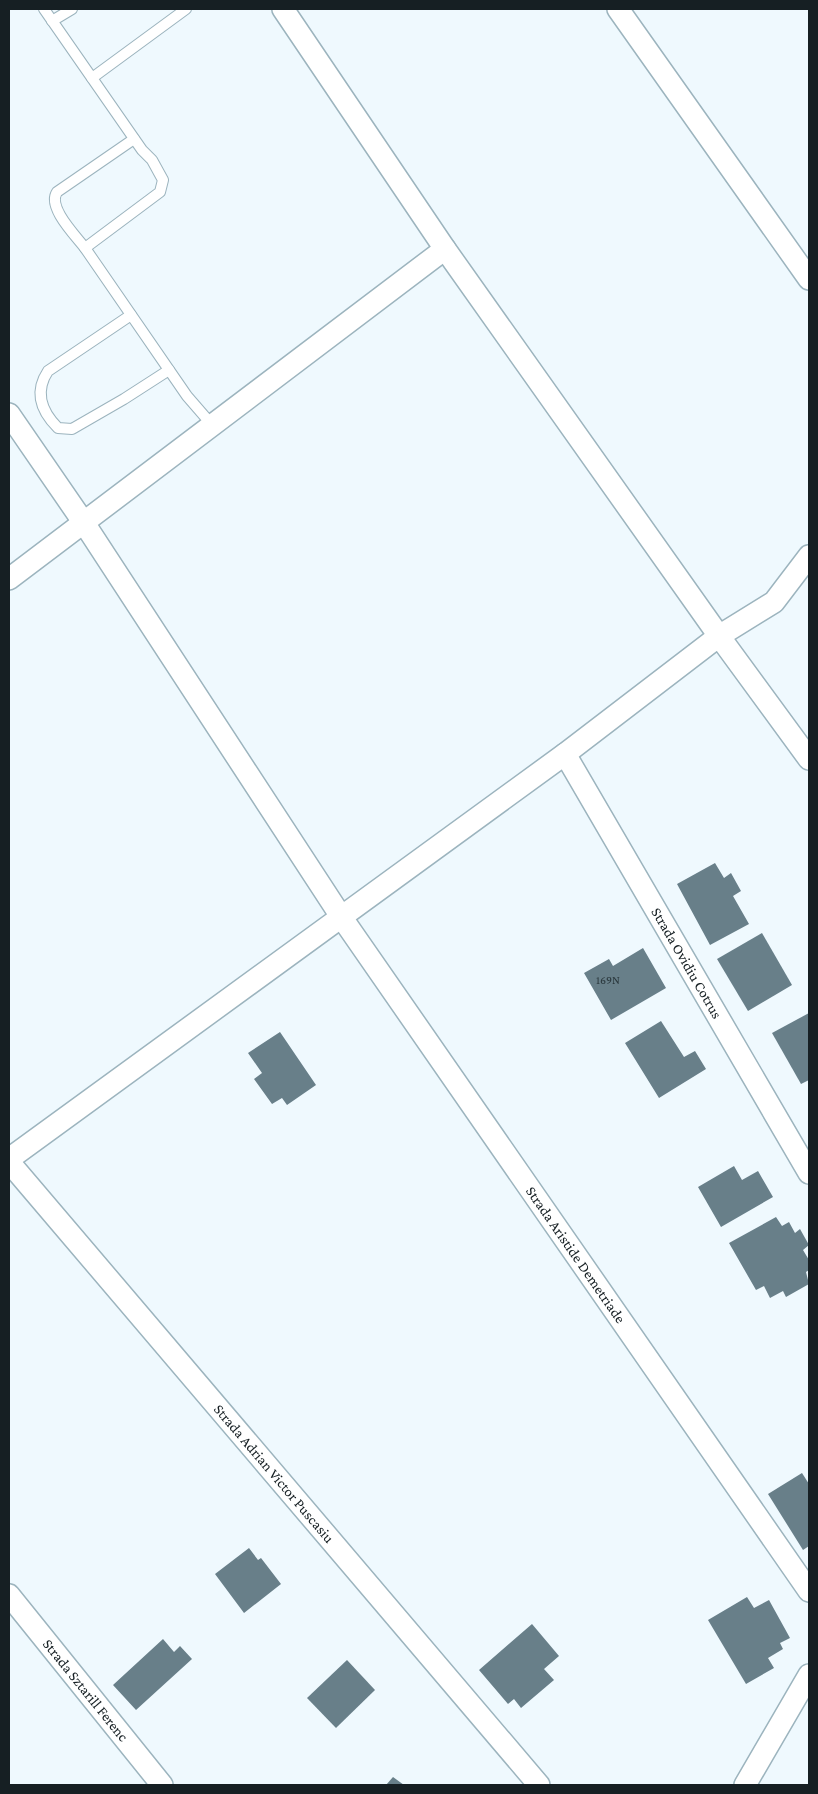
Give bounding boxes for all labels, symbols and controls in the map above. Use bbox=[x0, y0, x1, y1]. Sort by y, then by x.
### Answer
street label: Strada Ovidiu Cotrus bbox=[648, 905, 725, 1022]
house number: 169N bbox=[596, 973, 620, 987]
street label: Strada Aristide Demetriade bbox=[523, 1183, 629, 1326]
street label: Strada Adrian Victor Puscasiu bbox=[211, 1401, 337, 1546]
street label: Strada Sztarill Ferenc bbox=[40, 1636, 132, 1745]

